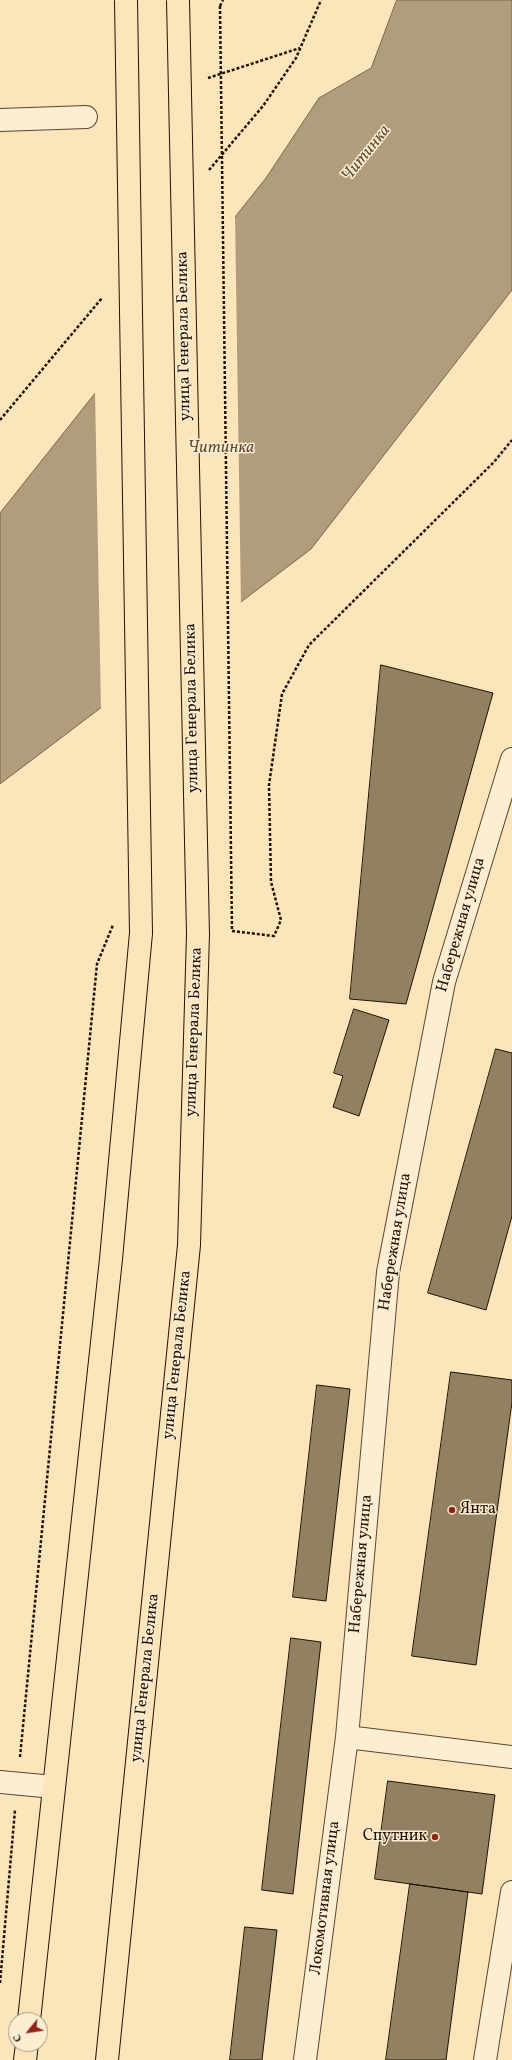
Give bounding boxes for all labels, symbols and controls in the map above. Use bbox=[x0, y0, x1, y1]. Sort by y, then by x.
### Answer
water label: Читинка bbox=[338, 122, 396, 186]
street label: улица Генерала Белика bbox=[174, 251, 196, 421]
water label: Читинка bbox=[188, 439, 254, 459]
street label: улица Генерала Белика bbox=[182, 623, 204, 793]
street label: Набережная улица bbox=[434, 855, 490, 995]
street label: улица Генерала Белика bbox=[182, 947, 208, 1117]
street label: Набережная улица bbox=[376, 1172, 416, 1312]
street label: улица Генерала Белика bbox=[160, 1269, 196, 1441]
street label: Набережная улица bbox=[346, 1494, 378, 1634]
place label: Янта bbox=[460, 1500, 496, 1520]
marker: Янта bbox=[447, 1505, 457, 1515]
street label: улица Генерала Белика bbox=[128, 1592, 164, 1764]
street label: Локомотивная улица bbox=[307, 1820, 345, 1976]
place label: Спутник bbox=[363, 1827, 427, 1847]
marker: Спутник bbox=[430, 1832, 440, 1842]
north arrow bbox=[8, 2012, 48, 2052]
text: С bbox=[10, 2031, 26, 2045]

